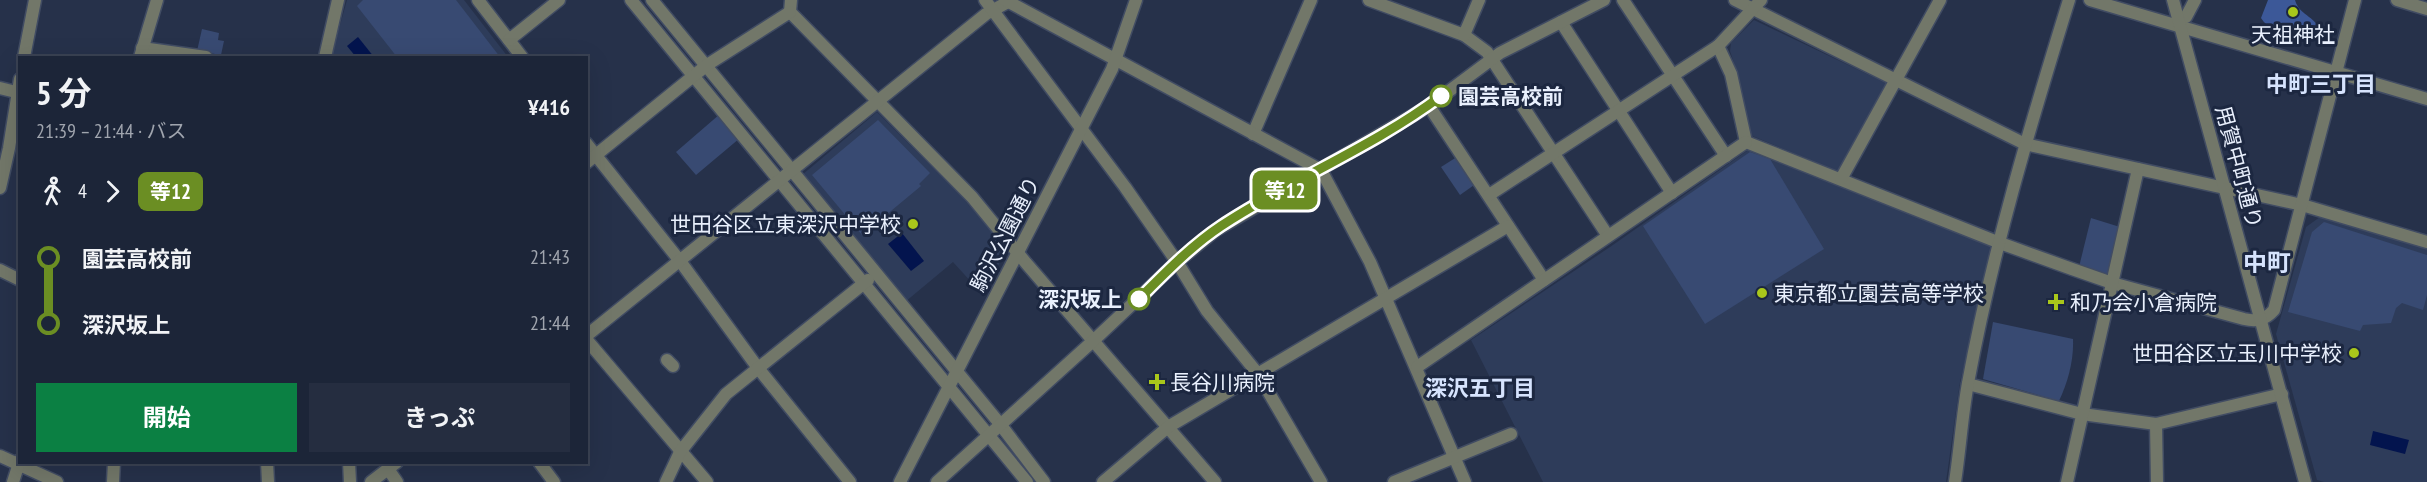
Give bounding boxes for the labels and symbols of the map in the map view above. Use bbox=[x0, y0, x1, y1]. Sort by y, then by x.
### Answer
marker: 天祖神社 bbox=[2286, 5, 2300, 19]
place label: 天祖神社 bbox=[2251, 21, 2335, 48]
district label: 中町三丁目 bbox=[2266, 70, 2376, 98]
place label: 園芸高校前 bbox=[1458, 83, 1563, 110]
marker: 園芸高校前 bbox=[1430, 85, 1452, 107]
street label: 用賀中町通り bbox=[2210, 103, 2268, 231]
line badge: 等12 bbox=[1250, 170, 1320, 210]
street label: 駒沢公園通り bbox=[964, 172, 1046, 296]
place label: 世田谷区立東深沢中学校 bbox=[670, 211, 901, 238]
marker: 世田谷区立東深沢中学校 bbox=[906, 217, 920, 231]
district label: 中町 bbox=[2243, 247, 2291, 278]
place label: 東京都立園芸高等学校 bbox=[1774, 280, 1984, 307]
place label: 深沢坂上 bbox=[1038, 286, 1122, 313]
marker: 東京都立園芸高等学校 bbox=[1755, 286, 1769, 300]
marker: 深沢坂上 bbox=[1128, 288, 1150, 310]
place label: 和乃会小倉病院 bbox=[2070, 289, 2217, 316]
marker: 和乃会小倉病院 bbox=[2047, 293, 2065, 311]
place label: 世田谷区立玉川中学校 bbox=[2132, 340, 2342, 367]
marker: 世田谷区立玉川中学校 bbox=[2347, 346, 2361, 360]
place label: 長谷川病院 bbox=[1170, 369, 1275, 396]
marker: 長谷川病院 bbox=[1148, 373, 1166, 391]
district label: 深沢五丁目 bbox=[1425, 374, 1535, 402]

